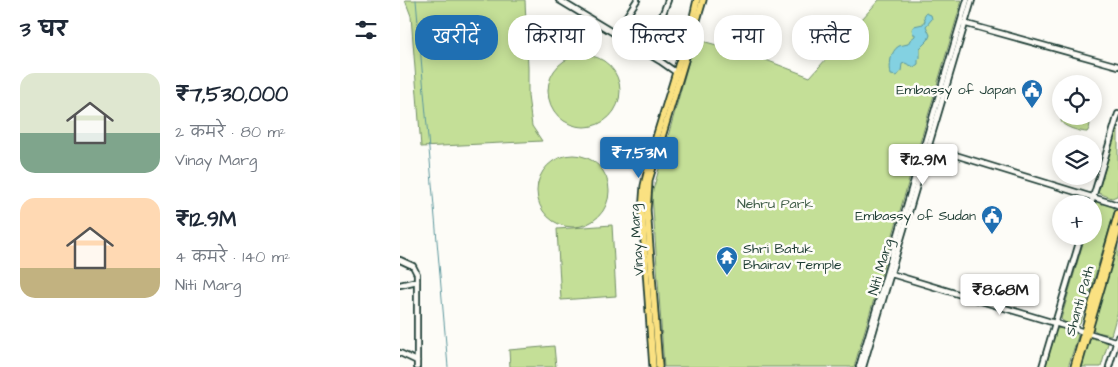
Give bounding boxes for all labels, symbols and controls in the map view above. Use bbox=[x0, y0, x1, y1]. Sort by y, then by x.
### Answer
text: 3 घर bbox=[20, 15, 67, 44]
chip: खरीदें bbox=[415, 15, 498, 60]
chip: किराया bbox=[508, 15, 602, 60]
chip: फ़िल्टर bbox=[612, 15, 704, 60]
chip: नया bbox=[714, 15, 782, 60]
chip: फ़्लैट bbox=[792, 15, 869, 60]
icon: filters bbox=[352, 16, 380, 44]
map controls bbox=[1052, 75, 1102, 245]
button: locate bbox=[1052, 75, 1102, 125]
public building icon: Embassy of Japan bbox=[1020, 78, 1044, 109]
text: ₹7,530,000 bbox=[175, 80, 288, 109]
place label: Embassy of Japan bbox=[896, 80, 1016, 100]
icon: home bbox=[60, 93, 120, 153]
text: 2 कमरे · 80 m² bbox=[175, 121, 286, 143]
button: layers bbox=[1052, 135, 1102, 185]
pin: ₹7.53M bbox=[598, 136, 680, 179]
text: ₹7.53M bbox=[611, 142, 667, 164]
pin: ₹12.9M bbox=[882, 144, 964, 186]
text: Vinay Marg bbox=[175, 149, 257, 171]
text: ₹12.9M bbox=[900, 149, 946, 171]
park label: Nehru Park bbox=[737, 194, 813, 214]
button: + bbox=[1052, 195, 1102, 245]
street label: Vinay Marg bbox=[625, 203, 649, 277]
public building icon: Embassy of Sudan bbox=[980, 204, 1004, 235]
text: ₹12.9M bbox=[175, 205, 236, 234]
place label: Embassy of Sudan bbox=[855, 206, 976, 226]
icon: home bbox=[60, 218, 120, 278]
street label: Niti Marg bbox=[863, 236, 899, 298]
place label: Shri Batuk Bhairav Temple bbox=[743, 239, 842, 275]
temple icon: Shri Batuk Bhairav Temple bbox=[715, 245, 739, 276]
text: 4 कमरे · 140 m² bbox=[175, 246, 290, 268]
street label: Shanti Path bbox=[1060, 264, 1100, 338]
text: Niti Marg bbox=[175, 274, 241, 296]
pin: ₹8.68M bbox=[959, 274, 1041, 316]
text: ₹8.68M bbox=[971, 279, 1029, 301]

